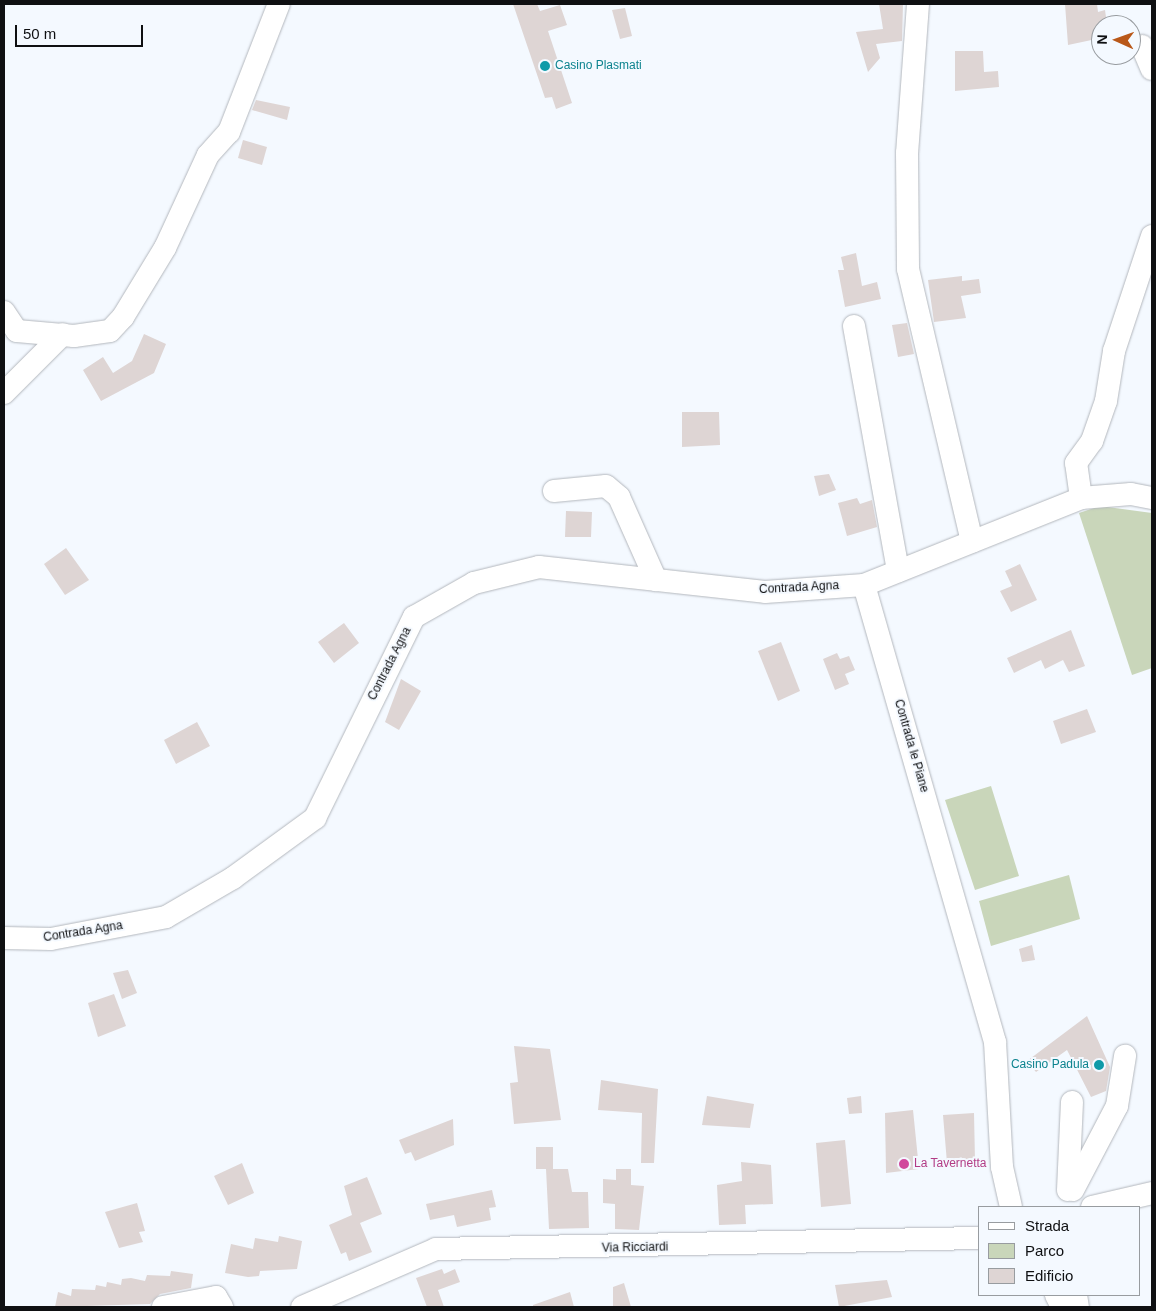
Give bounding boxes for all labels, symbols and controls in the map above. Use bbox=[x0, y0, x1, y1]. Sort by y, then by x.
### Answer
scale bar bbox=[18, 15, 145, 47]
north arrow bbox=[1091, 15, 1141, 65]
text: 50 m bbox=[23, 25, 56, 42]
text: N bbox=[1094, 34, 1110, 45]
place label: Casino Plasmati bbox=[555, 59, 642, 73]
marker: Casino Plasmati bbox=[539, 60, 551, 72]
street label: Contrada Agna bbox=[758, 579, 840, 597]
street label: Contrada Agna bbox=[365, 625, 415, 703]
street label: Contrada le Piane bbox=[891, 698, 931, 794]
street label: Contrada Agna bbox=[42, 919, 124, 945]
place label: Casino Padula bbox=[1011, 1058, 1089, 1072]
marker: Casino Padula bbox=[1093, 1059, 1105, 1071]
place label: La Tavernetta bbox=[914, 1157, 987, 1171]
marker: La Tavernetta bbox=[898, 1158, 910, 1170]
legend bbox=[978, 1206, 1141, 1296]
text: Strada bbox=[1025, 1217, 1069, 1234]
street label: Via Ricciardi bbox=[602, 1240, 668, 1256]
text: Parco bbox=[1025, 1242, 1064, 1259]
text: Edificio bbox=[1025, 1267, 1073, 1284]

